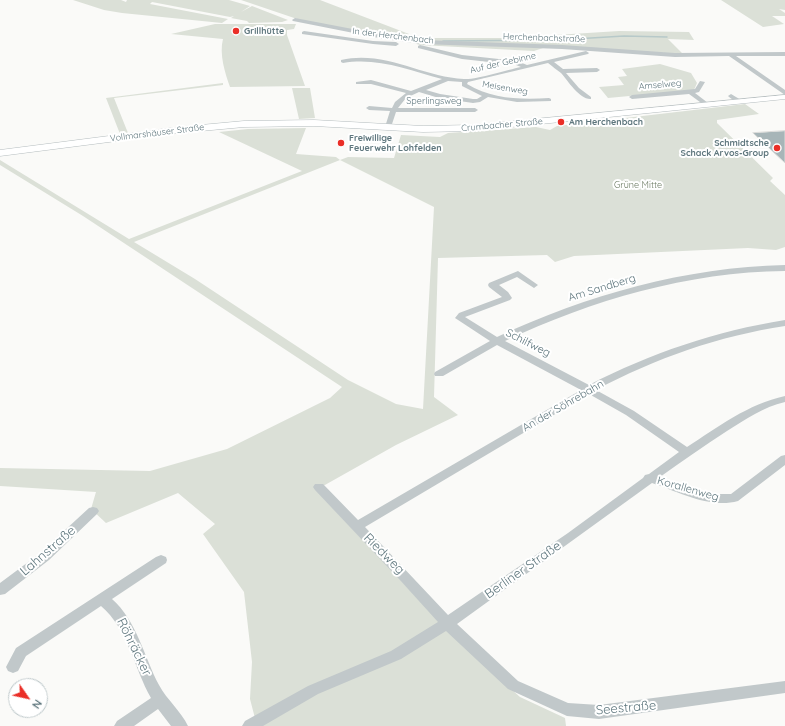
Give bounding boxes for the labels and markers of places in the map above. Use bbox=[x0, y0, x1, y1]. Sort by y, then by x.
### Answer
marker: Grillhütte bbox=[231, 26, 241, 36]
place label: Grillhütte bbox=[244, 26, 284, 36]
marker: Am Herchenbach bbox=[556, 117, 566, 127]
place label: Am Herchenbach bbox=[569, 117, 643, 127]
place label: Freiwillige Feuerwehr Lohfelden bbox=[349, 133, 442, 154]
marker: Freiwillige Feuerwehr Lohfelden bbox=[336, 138, 346, 148]
place label: Schmidtsche Schack Arvos-Group bbox=[681, 138, 769, 159]
marker: Schmidtsche Schack Arvos-Group bbox=[772, 143, 782, 153]

